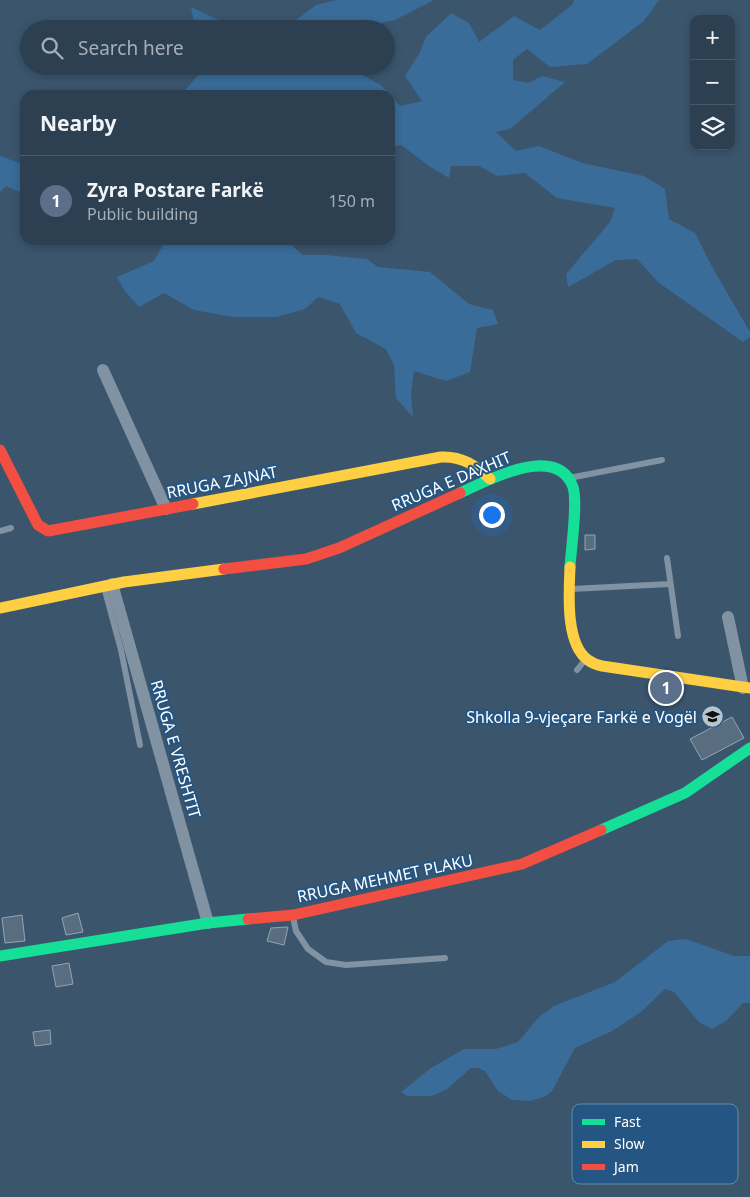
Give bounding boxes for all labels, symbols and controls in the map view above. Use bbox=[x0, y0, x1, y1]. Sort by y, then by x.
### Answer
map controls bbox=[690, 15, 735, 150]
button: + bbox=[690, 15, 735, 60]
search box bbox=[20, 20, 395, 75]
icon: search bbox=[38, 34, 66, 62]
text: Search here bbox=[78, 35, 184, 61]
button: − bbox=[690, 60, 735, 105]
button: layers bbox=[690, 105, 735, 150]
text: Nearby bbox=[40, 109, 116, 137]
text: Zyra Postare Farkë bbox=[87, 177, 264, 203]
text: 1 bbox=[51, 190, 61, 212]
text: 150 m bbox=[328, 190, 375, 212]
text: Public building bbox=[87, 203, 198, 225]
street label: RRUGA E DAXHIT bbox=[388, 446, 514, 516]
street label: RRUGA ZAJNAT bbox=[165, 460, 279, 504]
your location bbox=[479, 502, 505, 528]
pin: 1 bbox=[650, 669, 682, 707]
street label: RRUGA E VRESHTIT bbox=[146, 677, 206, 821]
school or university icon: Shkolla 9-vjeçare Farkë e Vogël bbox=[701, 705, 725, 729]
place label: Shkolla 9-vjeçare Farkë e Vogël bbox=[466, 706, 697, 728]
street label: RRUGA MEHMET PLAKU bbox=[295, 849, 475, 907]
legend bbox=[572, 1104, 738, 1184]
text: Fast bbox=[614, 1112, 641, 1131]
text: Slow bbox=[614, 1134, 645, 1153]
text: Jam bbox=[612, 1157, 639, 1176]

